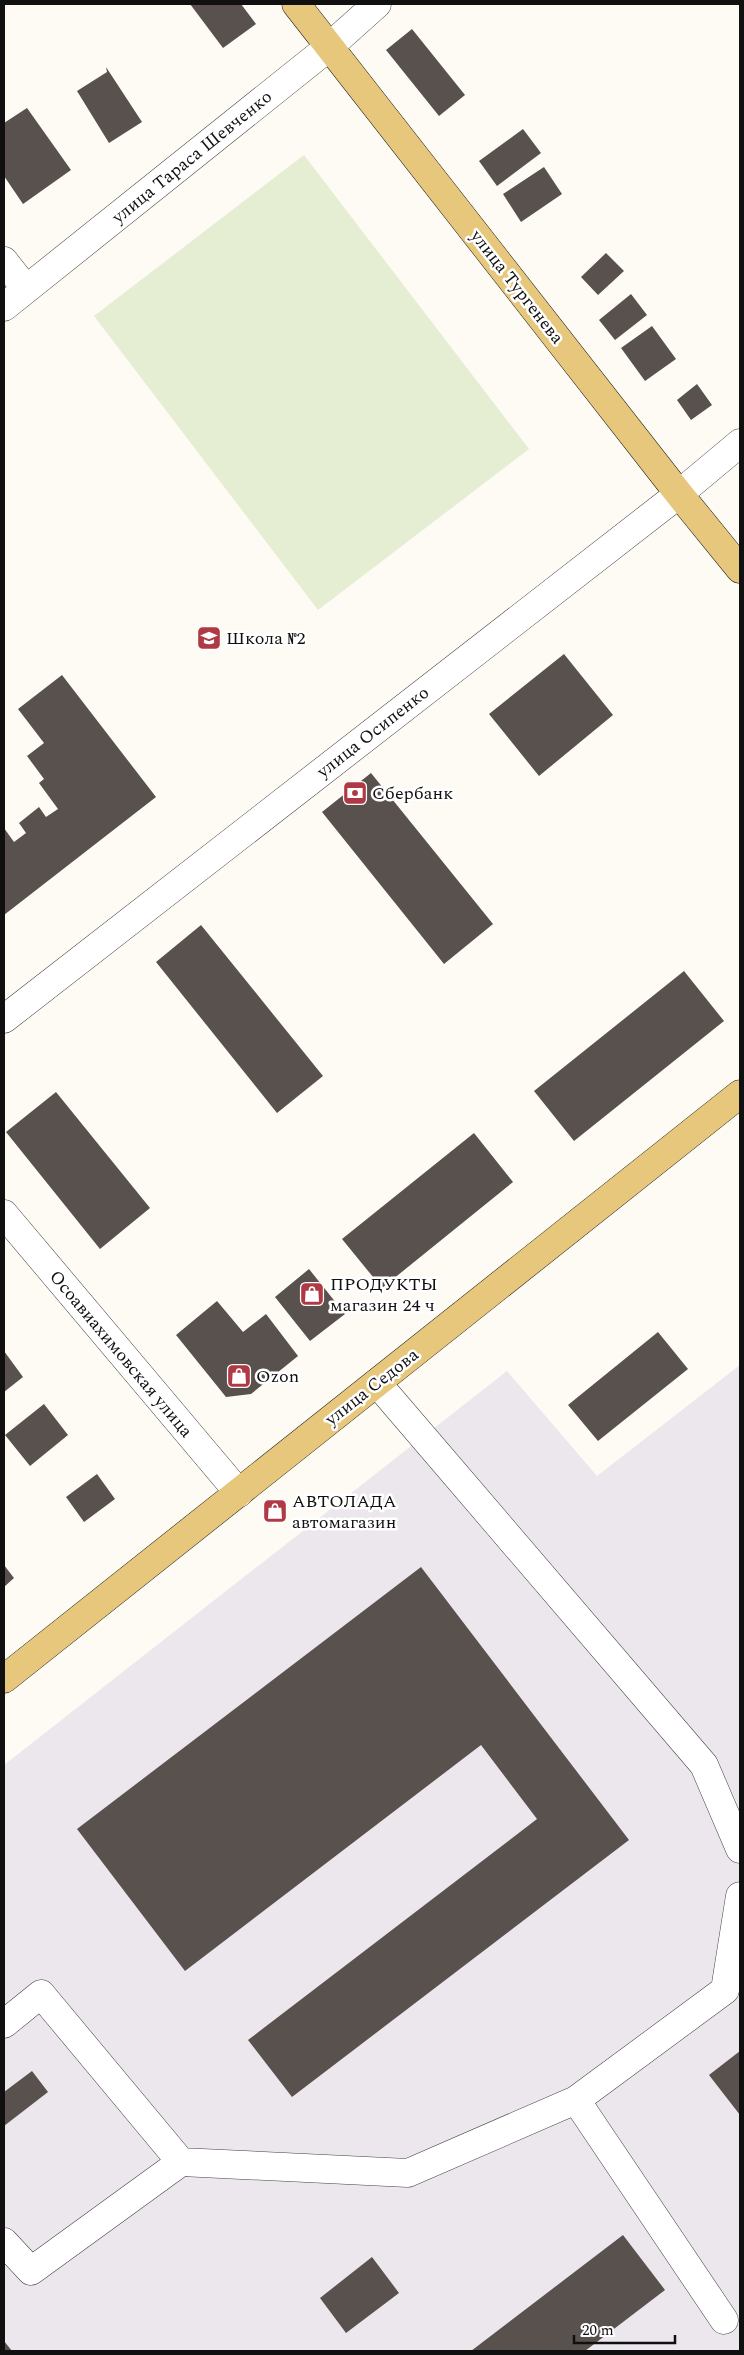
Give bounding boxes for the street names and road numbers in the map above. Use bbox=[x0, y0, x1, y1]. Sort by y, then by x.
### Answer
street label: улица Тараса Шевченко bbox=[105, 84, 278, 231]
street label: улица Тургенева bbox=[463, 223, 570, 350]
street label: улица Осипенко bbox=[310, 679, 435, 785]
street label: Осоавиахимовская улица bbox=[43, 1264, 199, 1444]
street label: улица Седова bbox=[319, 1342, 425, 1433]

